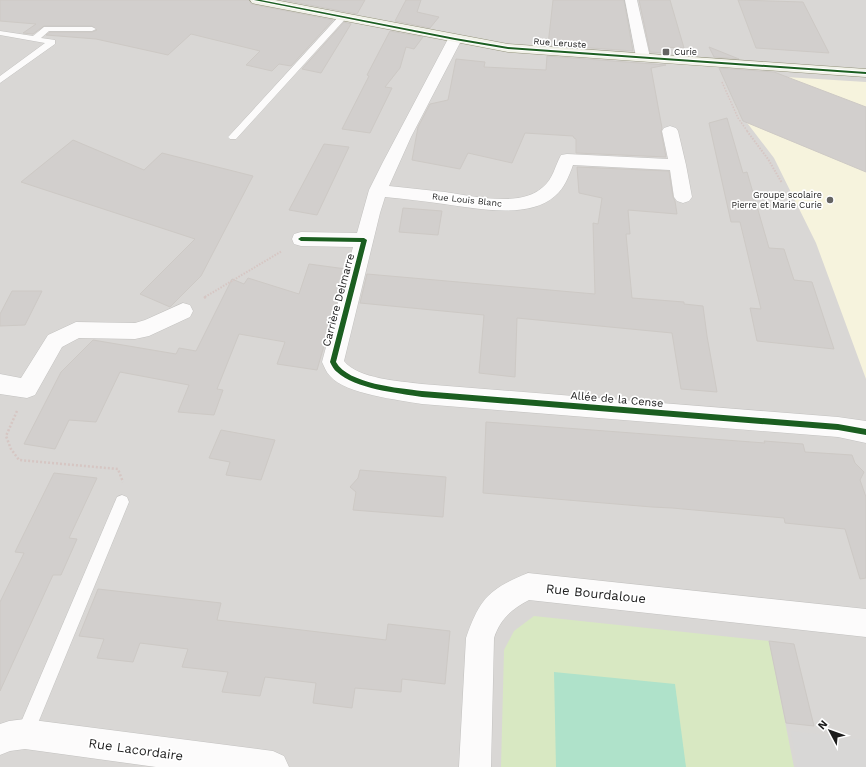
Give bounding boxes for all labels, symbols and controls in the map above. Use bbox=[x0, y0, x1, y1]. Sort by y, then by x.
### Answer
street label: Rue Leruste bbox=[533, 36, 587, 50]
marker: Curie bbox=[661, 47, 671, 57]
place label: Curie bbox=[674, 47, 697, 57]
place label: Groupe scolaire Pierre et Marie Curie bbox=[732, 190, 822, 210]
street label: Rue Louis Blanc bbox=[431, 191, 503, 209]
marker: Groupe scolaire Pierre et Marie Curie bbox=[825, 195, 835, 205]
street label: Carrière Delmarre bbox=[320, 252, 357, 348]
street label: Allée de la Cense bbox=[570, 389, 664, 410]
street label: Rue Bourdaloue bbox=[545, 581, 647, 606]
north arrow bbox=[810, 711, 850, 751]
text: N bbox=[815, 717, 830, 732]
street label: Rue Lacordaire bbox=[88, 735, 184, 764]

